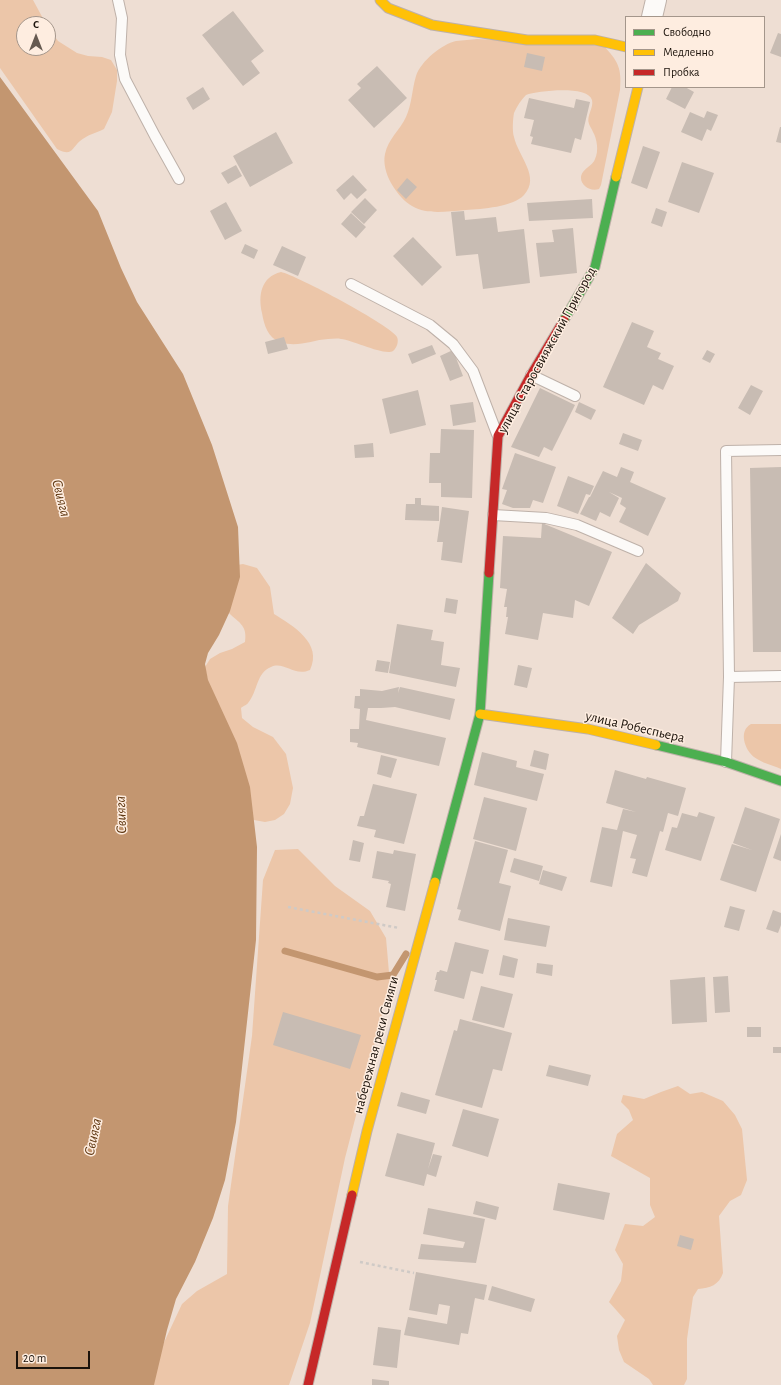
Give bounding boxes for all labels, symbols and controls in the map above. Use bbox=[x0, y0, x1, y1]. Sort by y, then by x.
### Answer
north arrow bbox=[16, 16, 56, 56]
legend bbox=[625, 16, 765, 88]
text: С bbox=[33, 19, 39, 30]
text: Свободно bbox=[663, 26, 711, 38]
text: Медленно bbox=[663, 46, 714, 58]
text: Пробка bbox=[663, 66, 700, 78]
street label: улица Старосвияжский Пригород bbox=[494, 264, 600, 436]
water label: Свияга bbox=[48, 477, 74, 519]
street label: улица Робеспьера bbox=[584, 707, 686, 747]
water label: Свияга bbox=[111, 796, 131, 834]
street label: набережная реки Свияги bbox=[350, 974, 402, 1116]
water label: Свияга bbox=[80, 1117, 106, 1157]
scale bar bbox=[18, 1343, 92, 1369]
text: 20 m bbox=[23, 1352, 46, 1364]

